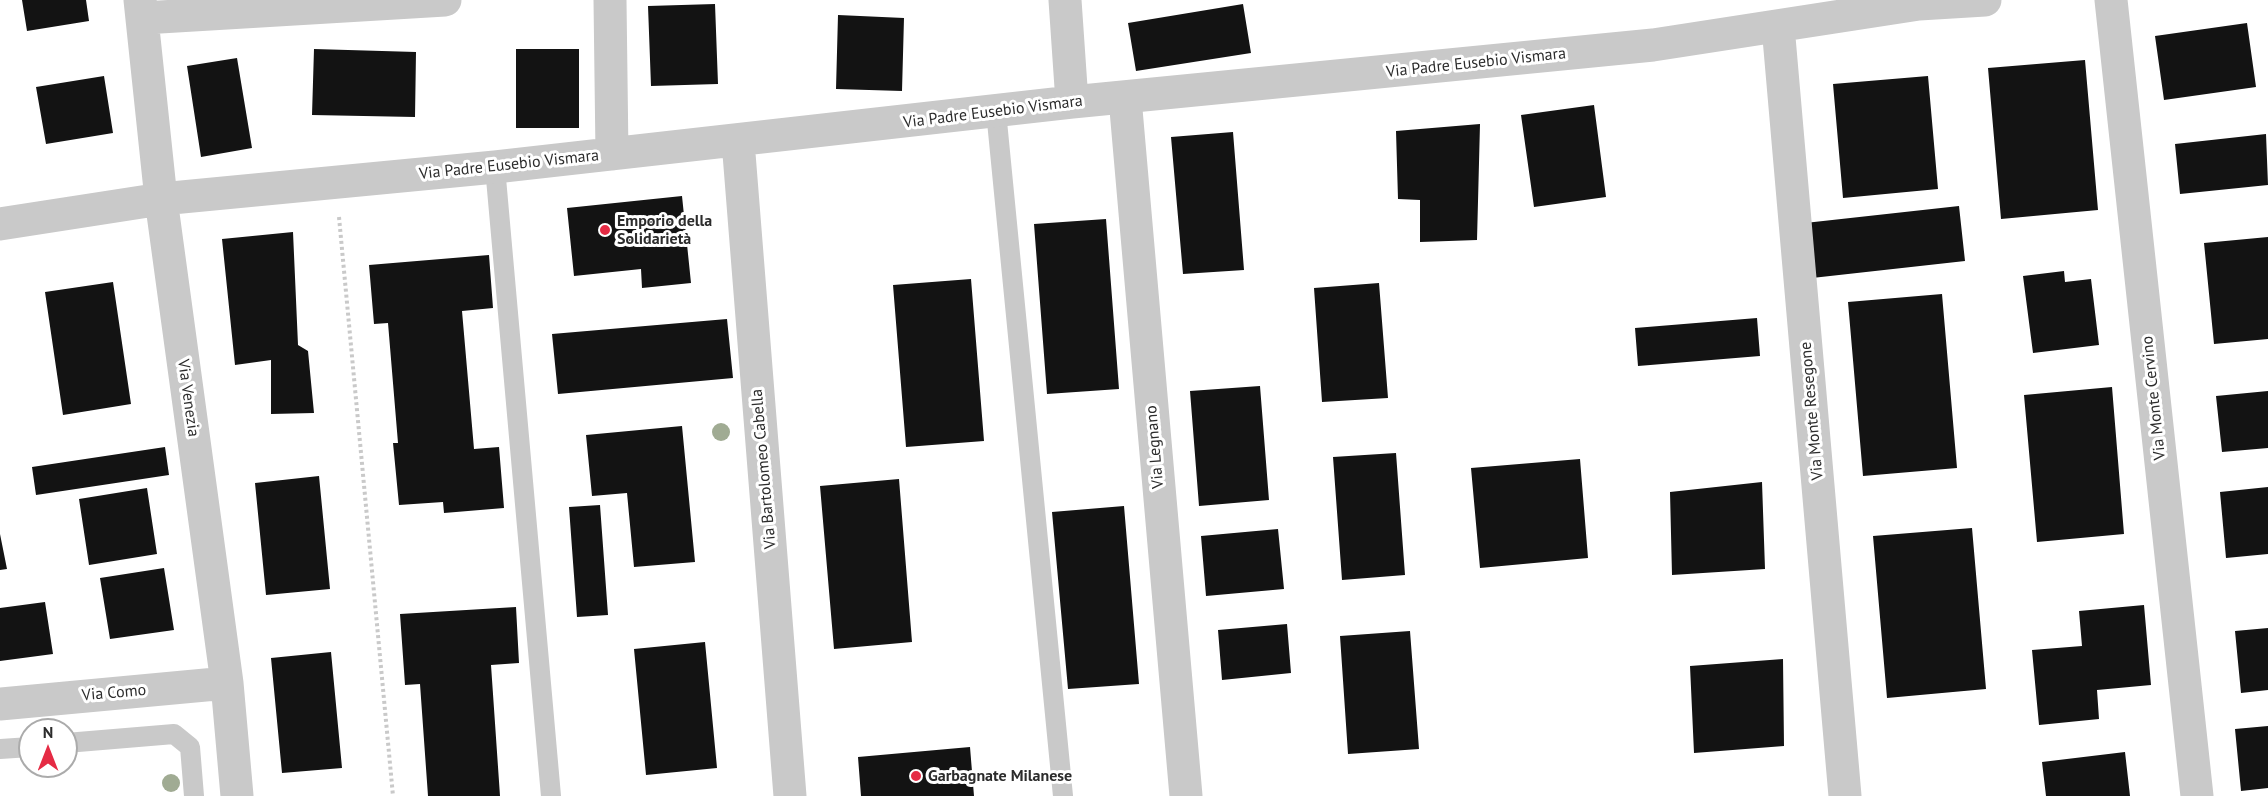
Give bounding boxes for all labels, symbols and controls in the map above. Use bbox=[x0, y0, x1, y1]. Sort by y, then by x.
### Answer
street label: Via Padre Eusebio Vismara bbox=[1385, 44, 1567, 82]
street label: Via Padre Eusebio Vismara bbox=[902, 91, 1084, 133]
street label: Via Padre Eusebio Vismara bbox=[418, 146, 600, 184]
place label: Emporio della Solidarietà bbox=[617, 211, 712, 249]
marker: Emporio della Solidarietà bbox=[598, 223, 612, 237]
street label: Via Monte Cervino bbox=[2138, 335, 2170, 461]
street label: Via Monte Resegone bbox=[1796, 341, 1828, 481]
street label: Via Venezia bbox=[173, 358, 203, 438]
street label: Via Bartolomeo Cabella bbox=[747, 388, 781, 550]
street label: Via Legnano bbox=[1142, 405, 1168, 489]
street label: Via Como bbox=[81, 681, 147, 705]
north arrow bbox=[18, 718, 78, 778]
text: N bbox=[43, 722, 53, 742]
place label: Garbagnate Milanese bbox=[928, 766, 1072, 786]
marker: Garbagnate Milanese bbox=[909, 769, 923, 783]

